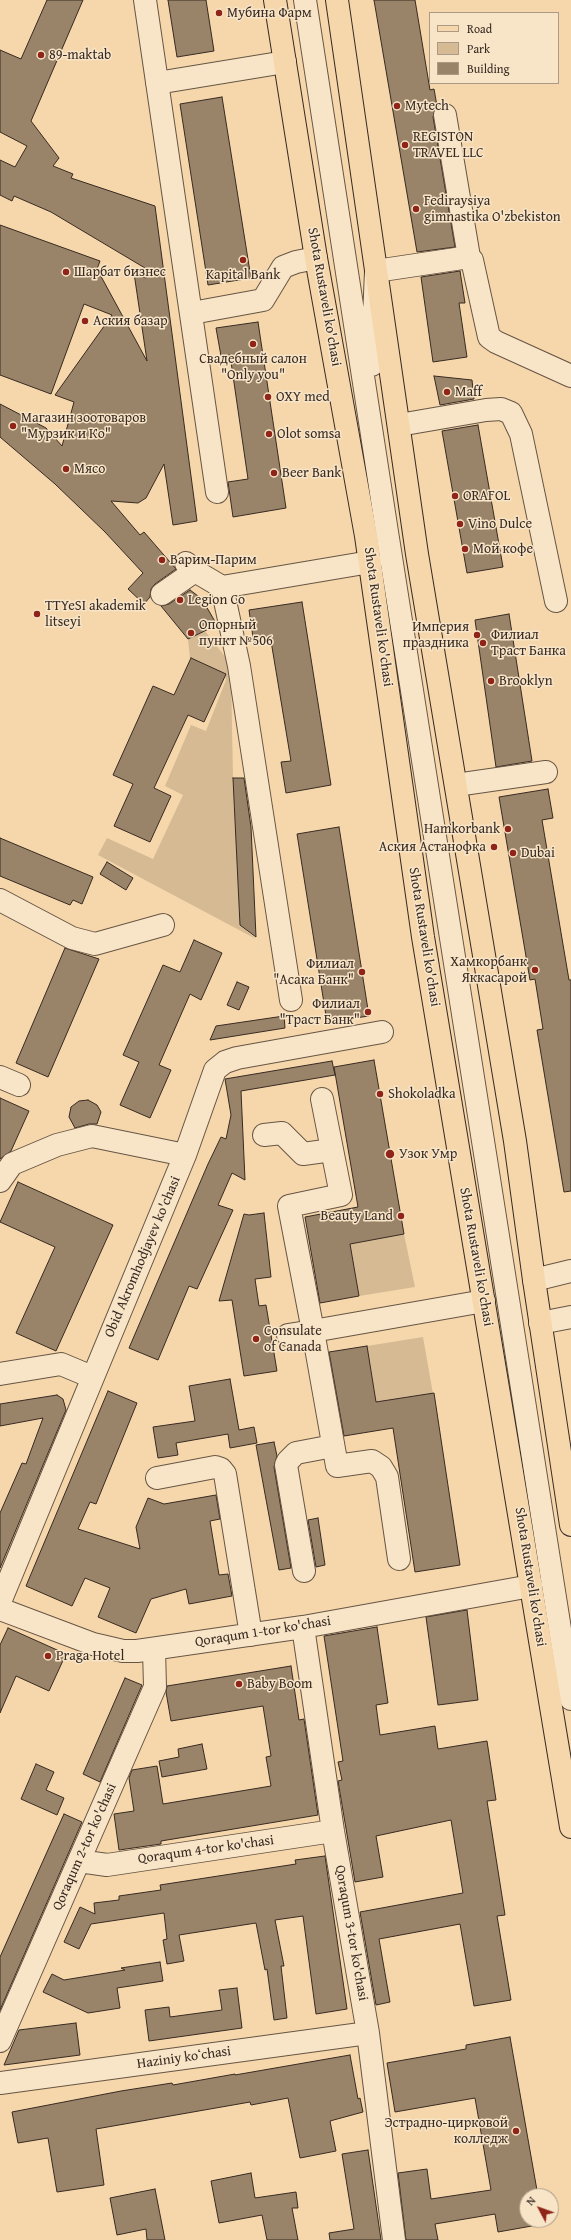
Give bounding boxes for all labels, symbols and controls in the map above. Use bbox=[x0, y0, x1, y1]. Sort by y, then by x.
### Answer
place label: Мубина Фарм bbox=[227, 5, 312, 21]
marker: Мубина Фарм bbox=[214, 8, 224, 18]
legend bbox=[429, 12, 559, 84]
text: Road bbox=[467, 20, 492, 37]
text: Park bbox=[467, 40, 490, 57]
place label: 89-maktab bbox=[49, 47, 111, 63]
marker: 89-maktab bbox=[36, 50, 46, 60]
text: Building bbox=[467, 60, 510, 77]
place label: Mytech bbox=[405, 98, 449, 114]
marker: Mytech bbox=[392, 101, 402, 111]
place label: REGISTON TRAVEL LLC bbox=[413, 129, 484, 162]
marker: REGISTON TRAVEL LLC bbox=[400, 140, 410, 150]
place label: Fediraysiya gimnastika O'zbekiston bbox=[424, 193, 561, 226]
marker: Fediraysiya gimnastika O'zbekiston bbox=[411, 204, 421, 214]
street label: Shota Rustaveli ko'chasi bbox=[304, 226, 344, 368]
marker: Kapital Bank bbox=[238, 255, 248, 265]
place label: Шарбат бизнес bbox=[74, 264, 166, 280]
marker: Шарбат бизнес bbox=[61, 267, 71, 277]
place label: Kapital Bank bbox=[206, 267, 280, 283]
place label: Аския базар bbox=[93, 313, 168, 329]
marker: Аския базар bbox=[80, 316, 90, 326]
marker: Свадебный салон "Only you" bbox=[248, 339, 258, 349]
place label: Свадебный салон "Only you" bbox=[199, 351, 307, 384]
place label: Maff bbox=[455, 384, 482, 400]
marker: Maff bbox=[442, 387, 452, 397]
place label: OXY med bbox=[276, 389, 330, 405]
marker: OXY med bbox=[263, 392, 273, 402]
place label: Магазин зоотоваров "Мурзик и Ко" bbox=[21, 410, 146, 442]
marker: Магазин зоотоваров "Мурзик и Ко" bbox=[8, 421, 18, 431]
place label: Olot somsa bbox=[277, 426, 341, 442]
marker: Olot somsa bbox=[264, 429, 274, 439]
place label: Мясо bbox=[74, 461, 105, 477]
marker: Мясо bbox=[61, 464, 71, 474]
place label: Beer Bank bbox=[282, 465, 341, 481]
marker: Beer Bank bbox=[269, 468, 279, 478]
place label: ORAFOL bbox=[463, 488, 510, 504]
marker: ORAFOL bbox=[450, 491, 460, 501]
place label: Vino Dulce bbox=[468, 516, 532, 532]
marker: Vino Dulce bbox=[455, 519, 465, 529]
place label: Мой кофе bbox=[473, 541, 533, 557]
marker: Мой кофе bbox=[460, 544, 470, 554]
street label: Shota Rustaveli ko'chasi bbox=[360, 546, 396, 688]
place label: Варим-Парим bbox=[170, 552, 257, 568]
marker: Варим-Парим bbox=[157, 555, 167, 565]
place label: Legion Co bbox=[188, 592, 245, 608]
marker: Legion Co bbox=[175, 595, 185, 605]
place label: TTYeSI akademik litseyi bbox=[45, 598, 146, 630]
marker: TTYeSI akademik litseyi bbox=[32, 609, 42, 619]
place label: Опорный пункт №506 bbox=[199, 617, 273, 650]
place label: Империя праздника bbox=[403, 619, 469, 652]
place label: Филиал Траст Банка bbox=[491, 627, 566, 660]
marker: Опорный пункт №506 bbox=[186, 628, 196, 638]
marker: Империя праздника bbox=[472, 630, 482, 640]
marker: Филиал Траст Банка bbox=[478, 638, 488, 648]
place label: Brooklyn bbox=[499, 673, 553, 689]
marker: Brooklyn bbox=[486, 676, 496, 686]
place label: Hamkorbank bbox=[424, 821, 500, 837]
marker: Hamkorbank bbox=[503, 824, 513, 834]
place label: Аския Астанофка bbox=[379, 839, 486, 855]
marker: Аския Астанофка bbox=[489, 842, 499, 852]
place label: Dubai bbox=[521, 845, 555, 861]
marker: Dubai bbox=[508, 848, 518, 858]
street label: Shota Rustaveli ko'chasi bbox=[405, 866, 443, 1008]
place label: Хамкорбанк Яккасарой bbox=[450, 954, 527, 986]
place label: Филиал "Асака Банк" bbox=[273, 956, 354, 988]
marker: Хамкорбанк Яккасарой bbox=[530, 965, 540, 975]
marker: Филиал "Асака Банк" bbox=[357, 967, 367, 977]
place label: Филиал "Траст Банк" bbox=[280, 996, 360, 1028]
marker: Филиал "Траст Банк" bbox=[363, 1007, 373, 1017]
place label: Shokoladka bbox=[388, 1086, 456, 1102]
marker: Shokoladka bbox=[375, 1089, 385, 1099]
place label: Узок Умр bbox=[399, 1146, 457, 1162]
marker: Узок Умр bbox=[384, 1148, 396, 1160]
street label: Obid Akromhodjayev ko'chasi bbox=[101, 1174, 185, 1340]
street label: Shota Rustaveli ko'chasi bbox=[456, 1186, 496, 1328]
place label: Beauty Land bbox=[321, 1208, 393, 1224]
marker: Beauty Land bbox=[396, 1211, 406, 1221]
place label: Consulate of Canada bbox=[264, 1323, 322, 1356]
marker: Consulate of Canada bbox=[251, 1334, 261, 1344]
street label: Shota Rustaveli ko'chasi bbox=[511, 1506, 549, 1648]
street label: Qoraqum 1-tor ko'chasi bbox=[194, 1613, 332, 1651]
place label: Praga Hotel bbox=[56, 1648, 124, 1664]
marker: Praga Hotel bbox=[43, 1651, 53, 1661]
place label: Baby Boom bbox=[247, 1676, 313, 1692]
marker: Baby Boom bbox=[234, 1679, 244, 1689]
street label: Qoraqum 2-tor ko'chasi bbox=[49, 1781, 121, 1913]
street label: Qoraqum 4-tor ko'chasi bbox=[137, 1832, 275, 1868]
street label: Qoraqum 3-tor ko'chasi bbox=[331, 1864, 371, 2002]
street label: Haziniy koʻchasi bbox=[136, 2043, 232, 2073]
place label: Эстрадно-цирковой колледж bbox=[385, 2115, 508, 2148]
marker: Эстрадно-цирковой колледж bbox=[511, 2126, 521, 2136]
north arrow bbox=[519, 2188, 559, 2228]
text: N bbox=[522, 2193, 539, 2209]

